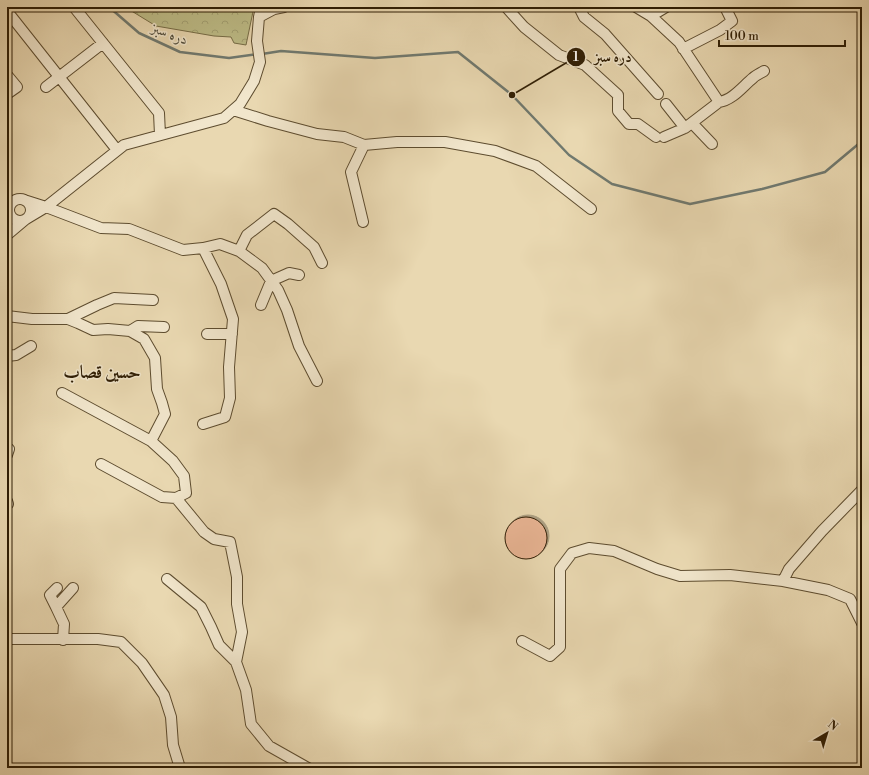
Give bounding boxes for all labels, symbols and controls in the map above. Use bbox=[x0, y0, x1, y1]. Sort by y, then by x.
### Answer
water label: دره سبز bbox=[148, 18, 191, 50]
scale bar bbox=[719, 22, 845, 48]
text: 100 m bbox=[725, 29, 759, 44]
callout: دره سبز bbox=[566, 43, 640, 70]
text: دره سبز bbox=[592, 48, 632, 67]
text: 1 bbox=[573, 50, 579, 65]
district label: حسین قصاب bbox=[63, 361, 141, 384]
north arrow bbox=[807, 713, 847, 753]
text: N bbox=[825, 718, 841, 734]

